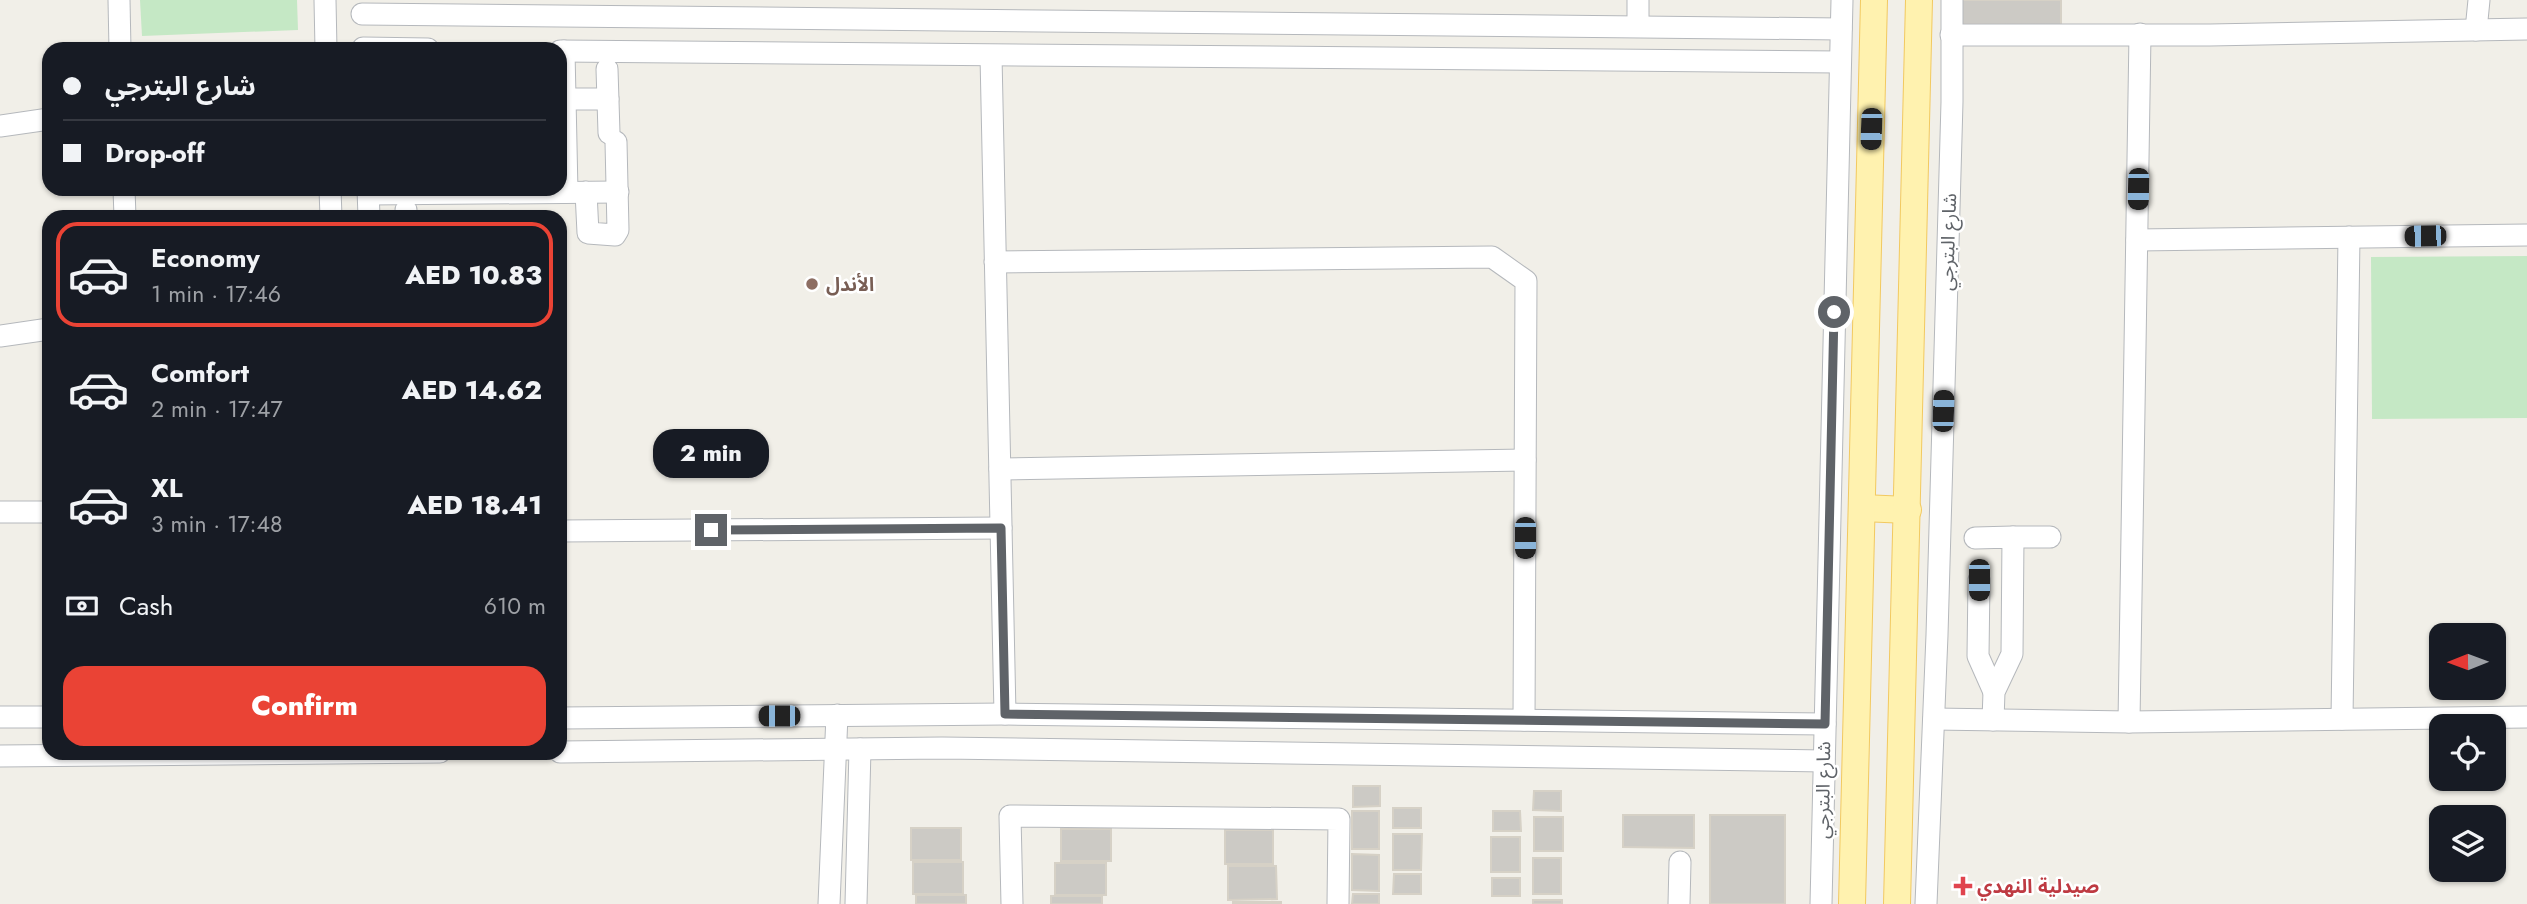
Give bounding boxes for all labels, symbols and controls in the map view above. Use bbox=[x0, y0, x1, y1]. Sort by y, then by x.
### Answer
text: شارع البترجي bbox=[105, 67, 256, 105]
car bbox=[1860, 108, 1883, 150]
text: Drop-off bbox=[105, 134, 205, 172]
car bbox=[2128, 168, 2149, 210]
street label: شارع البترجي bbox=[1933, 193, 1965, 291]
car bbox=[2404, 225, 2447, 247]
text: Economy bbox=[151, 239, 260, 277]
icon: car bbox=[67, 243, 130, 306]
text: AED 10.83 bbox=[405, 256, 542, 294]
place label: الأندل bbox=[826, 271, 874, 298]
marker: الأندل bbox=[804, 276, 820, 292]
text: 1 min · 17:46 bbox=[151, 277, 281, 311]
route start bbox=[1818, 296, 1850, 328]
text: Comfort bbox=[151, 354, 249, 392]
icon: car bbox=[67, 358, 130, 421]
text: AED 14.62 bbox=[402, 371, 542, 409]
car bbox=[1932, 390, 1955, 432]
text: 2 min · 17:47 bbox=[151, 392, 283, 426]
callout: 2 min bbox=[653, 428, 769, 477]
text: 2 min bbox=[680, 436, 742, 470]
text: XL bbox=[151, 469, 183, 507]
icon: car bbox=[67, 473, 130, 536]
text: AED 18.41 bbox=[407, 486, 542, 524]
text: 3 min · 17:48 bbox=[151, 507, 282, 541]
route end bbox=[695, 514, 727, 546]
car bbox=[1515, 517, 1536, 559]
car bbox=[1969, 559, 1990, 601]
icon: cash bbox=[63, 587, 101, 625]
text: Cash bbox=[119, 587, 173, 625]
text: 610 m bbox=[484, 589, 546, 623]
north arrow bbox=[2429, 623, 2506, 700]
map controls bbox=[2429, 623, 2506, 882]
button: Confirm bbox=[63, 666, 546, 746]
car bbox=[759, 706, 801, 727]
button: locate bbox=[2429, 714, 2506, 791]
street label: شارع البترجي bbox=[1809, 741, 1839, 839]
button: layers bbox=[2429, 805, 2506, 882]
place label: صيدلية النهدي bbox=[1977, 873, 2099, 901]
marker: صيدلية النهدي bbox=[1955, 878, 1971, 894]

